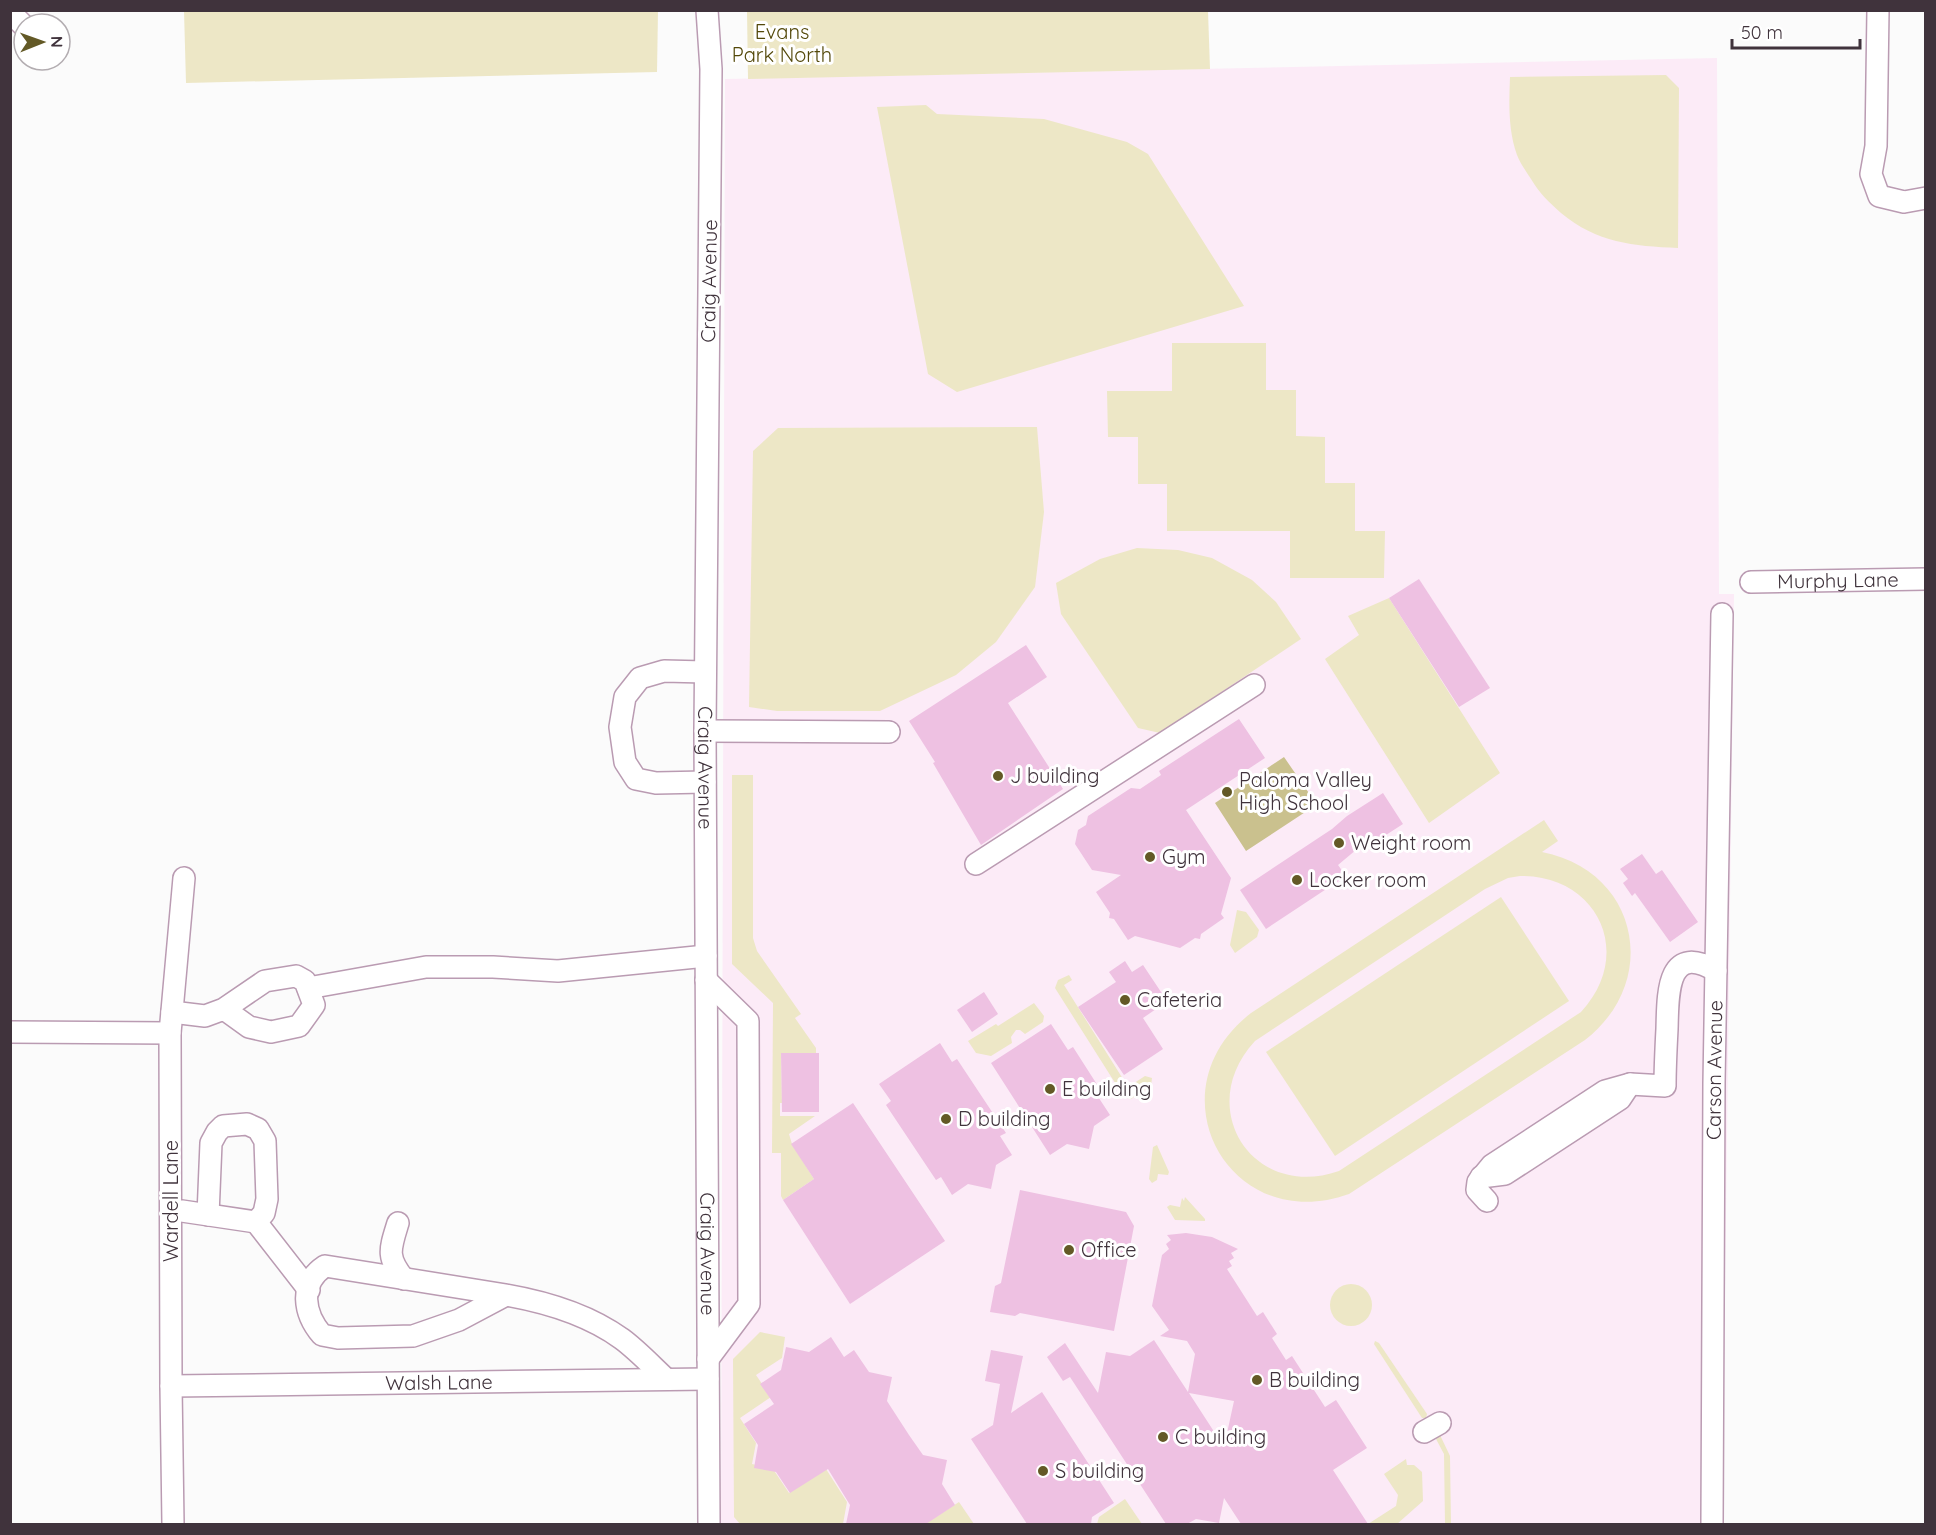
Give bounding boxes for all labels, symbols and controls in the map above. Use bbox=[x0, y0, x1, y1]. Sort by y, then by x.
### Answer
north arrow bbox=[12, 12, 72, 72]
scale bar bbox=[1732, 12, 1860, 50]
park label: Evans Park North bbox=[732, 19, 832, 67]
text: 50 m bbox=[1741, 21, 1783, 44]
text: N bbox=[47, 36, 67, 48]
street label: Craig Avenue bbox=[695, 219, 722, 343]
street label: Murphy Lane bbox=[1777, 566, 1899, 594]
street label: Craig Avenue bbox=[693, 706, 718, 830]
place label: J building bbox=[1010, 763, 1100, 788]
place label: Paloma Valley High School bbox=[1239, 767, 1372, 815]
marker: J building bbox=[991, 769, 1005, 783]
marker: Paloma Valley High School bbox=[1220, 785, 1234, 799]
place label: Weight room bbox=[1351, 830, 1471, 855]
marker: Weight room bbox=[1332, 836, 1346, 850]
place label: Gym bbox=[1162, 844, 1206, 869]
marker: Gym bbox=[1143, 850, 1157, 864]
place label: Locker room bbox=[1309, 867, 1426, 892]
marker: Locker room bbox=[1290, 873, 1304, 887]
place label: Cafeteria bbox=[1137, 987, 1222, 1012]
marker: Cafeteria bbox=[1118, 993, 1132, 1007]
street label: Carson Avenue bbox=[1701, 1000, 1727, 1140]
place label: E building bbox=[1062, 1076, 1151, 1101]
marker: E building bbox=[1043, 1082, 1057, 1096]
place label: D building bbox=[958, 1106, 1050, 1131]
marker: D building bbox=[939, 1112, 953, 1126]
street label: Wardell Lane bbox=[158, 1140, 183, 1262]
street label: Craig Avenue bbox=[695, 1192, 721, 1316]
place label: Office bbox=[1081, 1237, 1137, 1262]
marker: Office bbox=[1062, 1243, 1076, 1257]
place label: B building bbox=[1269, 1367, 1360, 1392]
street label: Walsh Lane bbox=[385, 1369, 493, 1395]
marker: B building bbox=[1250, 1373, 1264, 1387]
place label: C building bbox=[1175, 1424, 1266, 1449]
marker: C building bbox=[1156, 1430, 1170, 1444]
place label: S building bbox=[1055, 1458, 1144, 1483]
marker: S building bbox=[1036, 1464, 1050, 1478]

